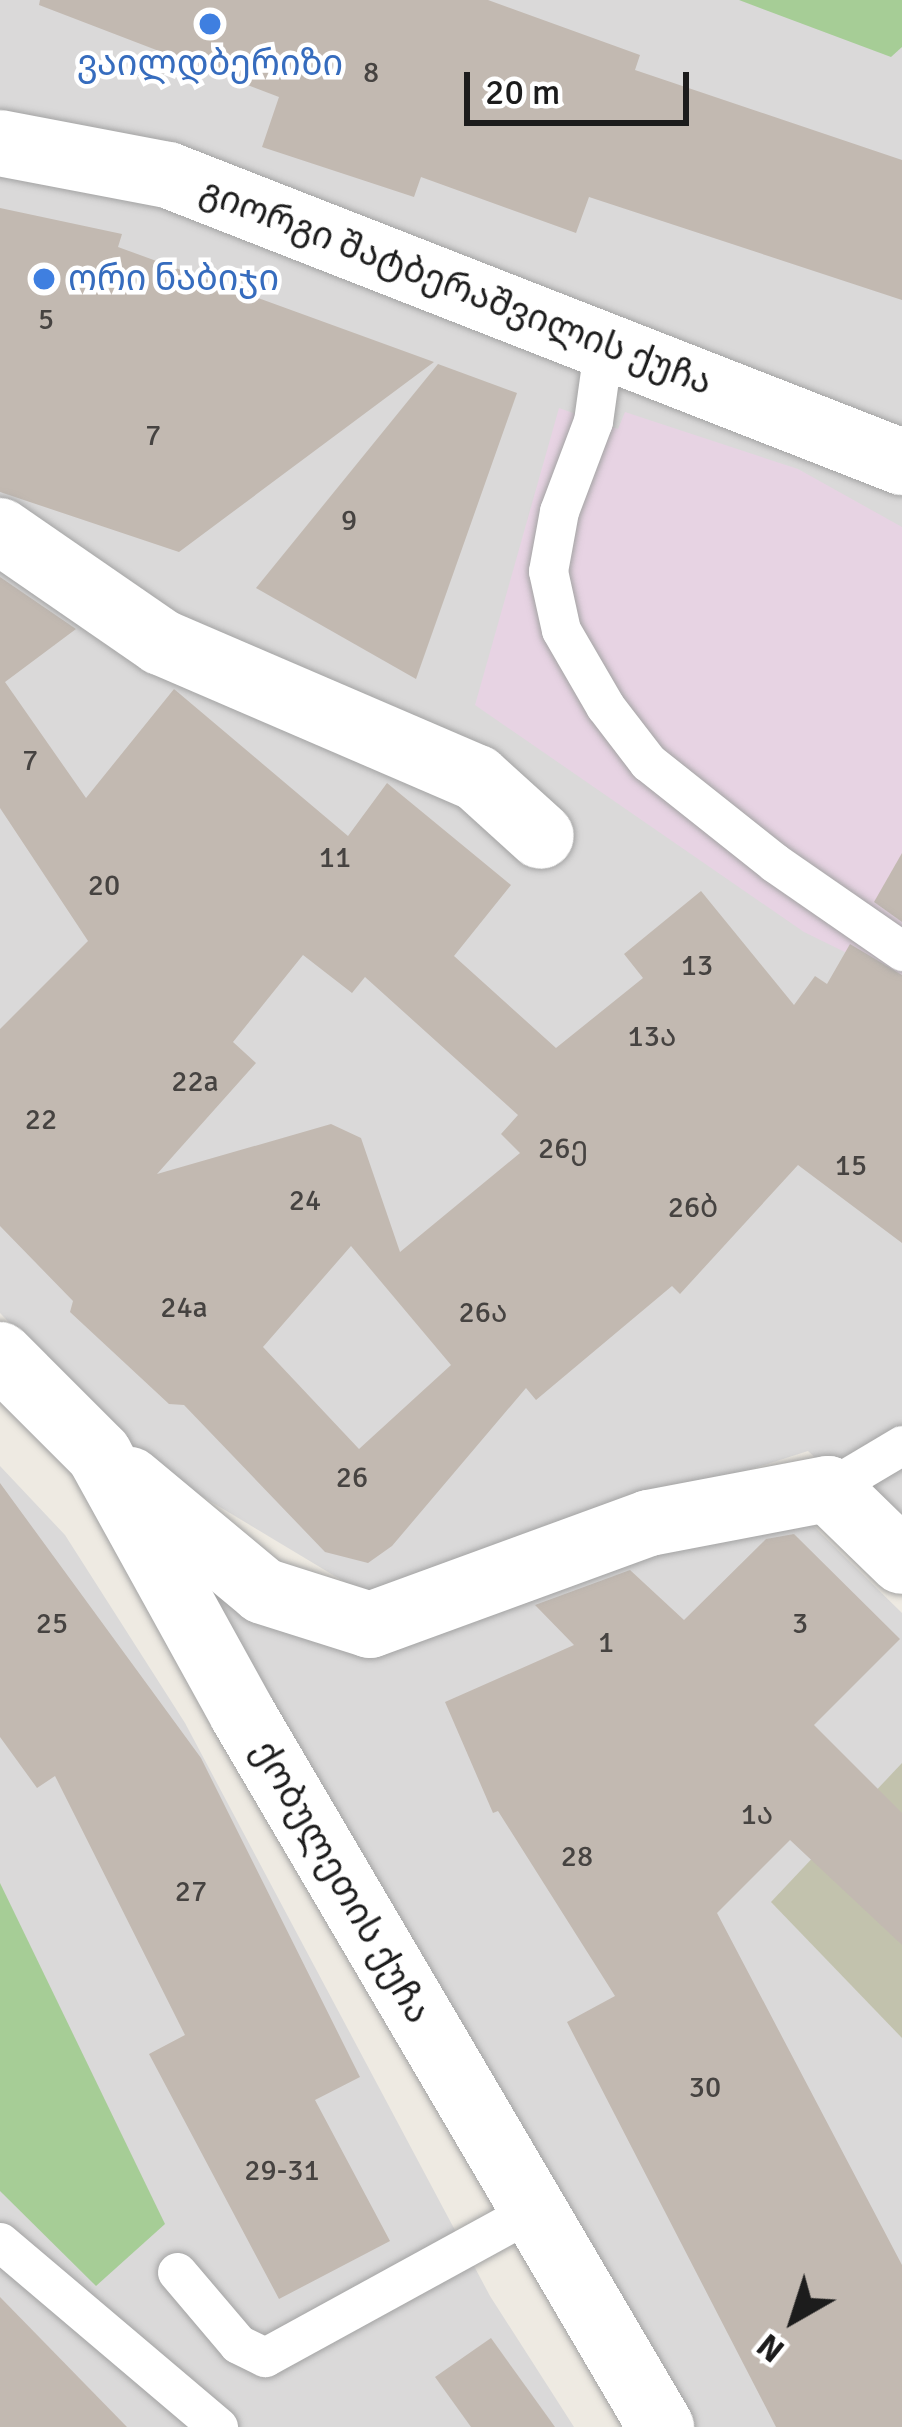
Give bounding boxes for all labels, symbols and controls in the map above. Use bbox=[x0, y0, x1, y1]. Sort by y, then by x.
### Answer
marker: ვაილდბერიზი bbox=[197, 11, 223, 37]
place label: ვაილდბერიზი bbox=[77, 42, 343, 86]
scale bar bbox=[470, 48, 695, 122]
house number: 8 bbox=[363, 55, 379, 91]
text: 20 m bbox=[485, 70, 561, 115]
street label: გიორგი შატბერაშვილის ქუჩა bbox=[194, 169, 718, 405]
place label: ორი ნაბიჯი bbox=[68, 257, 279, 301]
marker: ორი ნაბიჯი bbox=[31, 266, 57, 292]
house number: 5 bbox=[38, 302, 54, 338]
house number: 7 bbox=[145, 418, 161, 454]
house number: 9 bbox=[341, 503, 357, 539]
house number: 7 bbox=[22, 743, 38, 779]
house number: 11 bbox=[319, 840, 351, 876]
house number: 20 bbox=[88, 868, 120, 904]
house number: 13 bbox=[681, 948, 713, 984]
house number: 13ა bbox=[628, 1019, 676, 1055]
house number: 22a bbox=[171, 1064, 219, 1100]
house number: 22 bbox=[25, 1102, 57, 1138]
house number: 26ე bbox=[538, 1131, 588, 1167]
house number: 15 bbox=[835, 1148, 867, 1184]
house number: 24 bbox=[289, 1183, 321, 1219]
house number: 26ბ bbox=[668, 1190, 718, 1226]
house number: 24a bbox=[160, 1290, 208, 1326]
house number: 26ა bbox=[459, 1295, 507, 1331]
house number: 26 bbox=[336, 1460, 368, 1496]
house number: 25 bbox=[36, 1606, 68, 1642]
house number: 3 bbox=[792, 1606, 808, 1642]
house number: 1 bbox=[598, 1625, 614, 1661]
street label: ქობულეთის ქუჩა bbox=[242, 1733, 440, 2031]
house number: 1ა bbox=[741, 1797, 773, 1833]
house number: 28 bbox=[561, 1839, 593, 1875]
house number: 27 bbox=[175, 1874, 207, 1910]
house number: 30 bbox=[689, 2070, 721, 2106]
house number: 29-31 bbox=[244, 2153, 320, 2189]
north arrow bbox=[734, 2259, 854, 2379]
text: N bbox=[749, 2324, 793, 2371]

